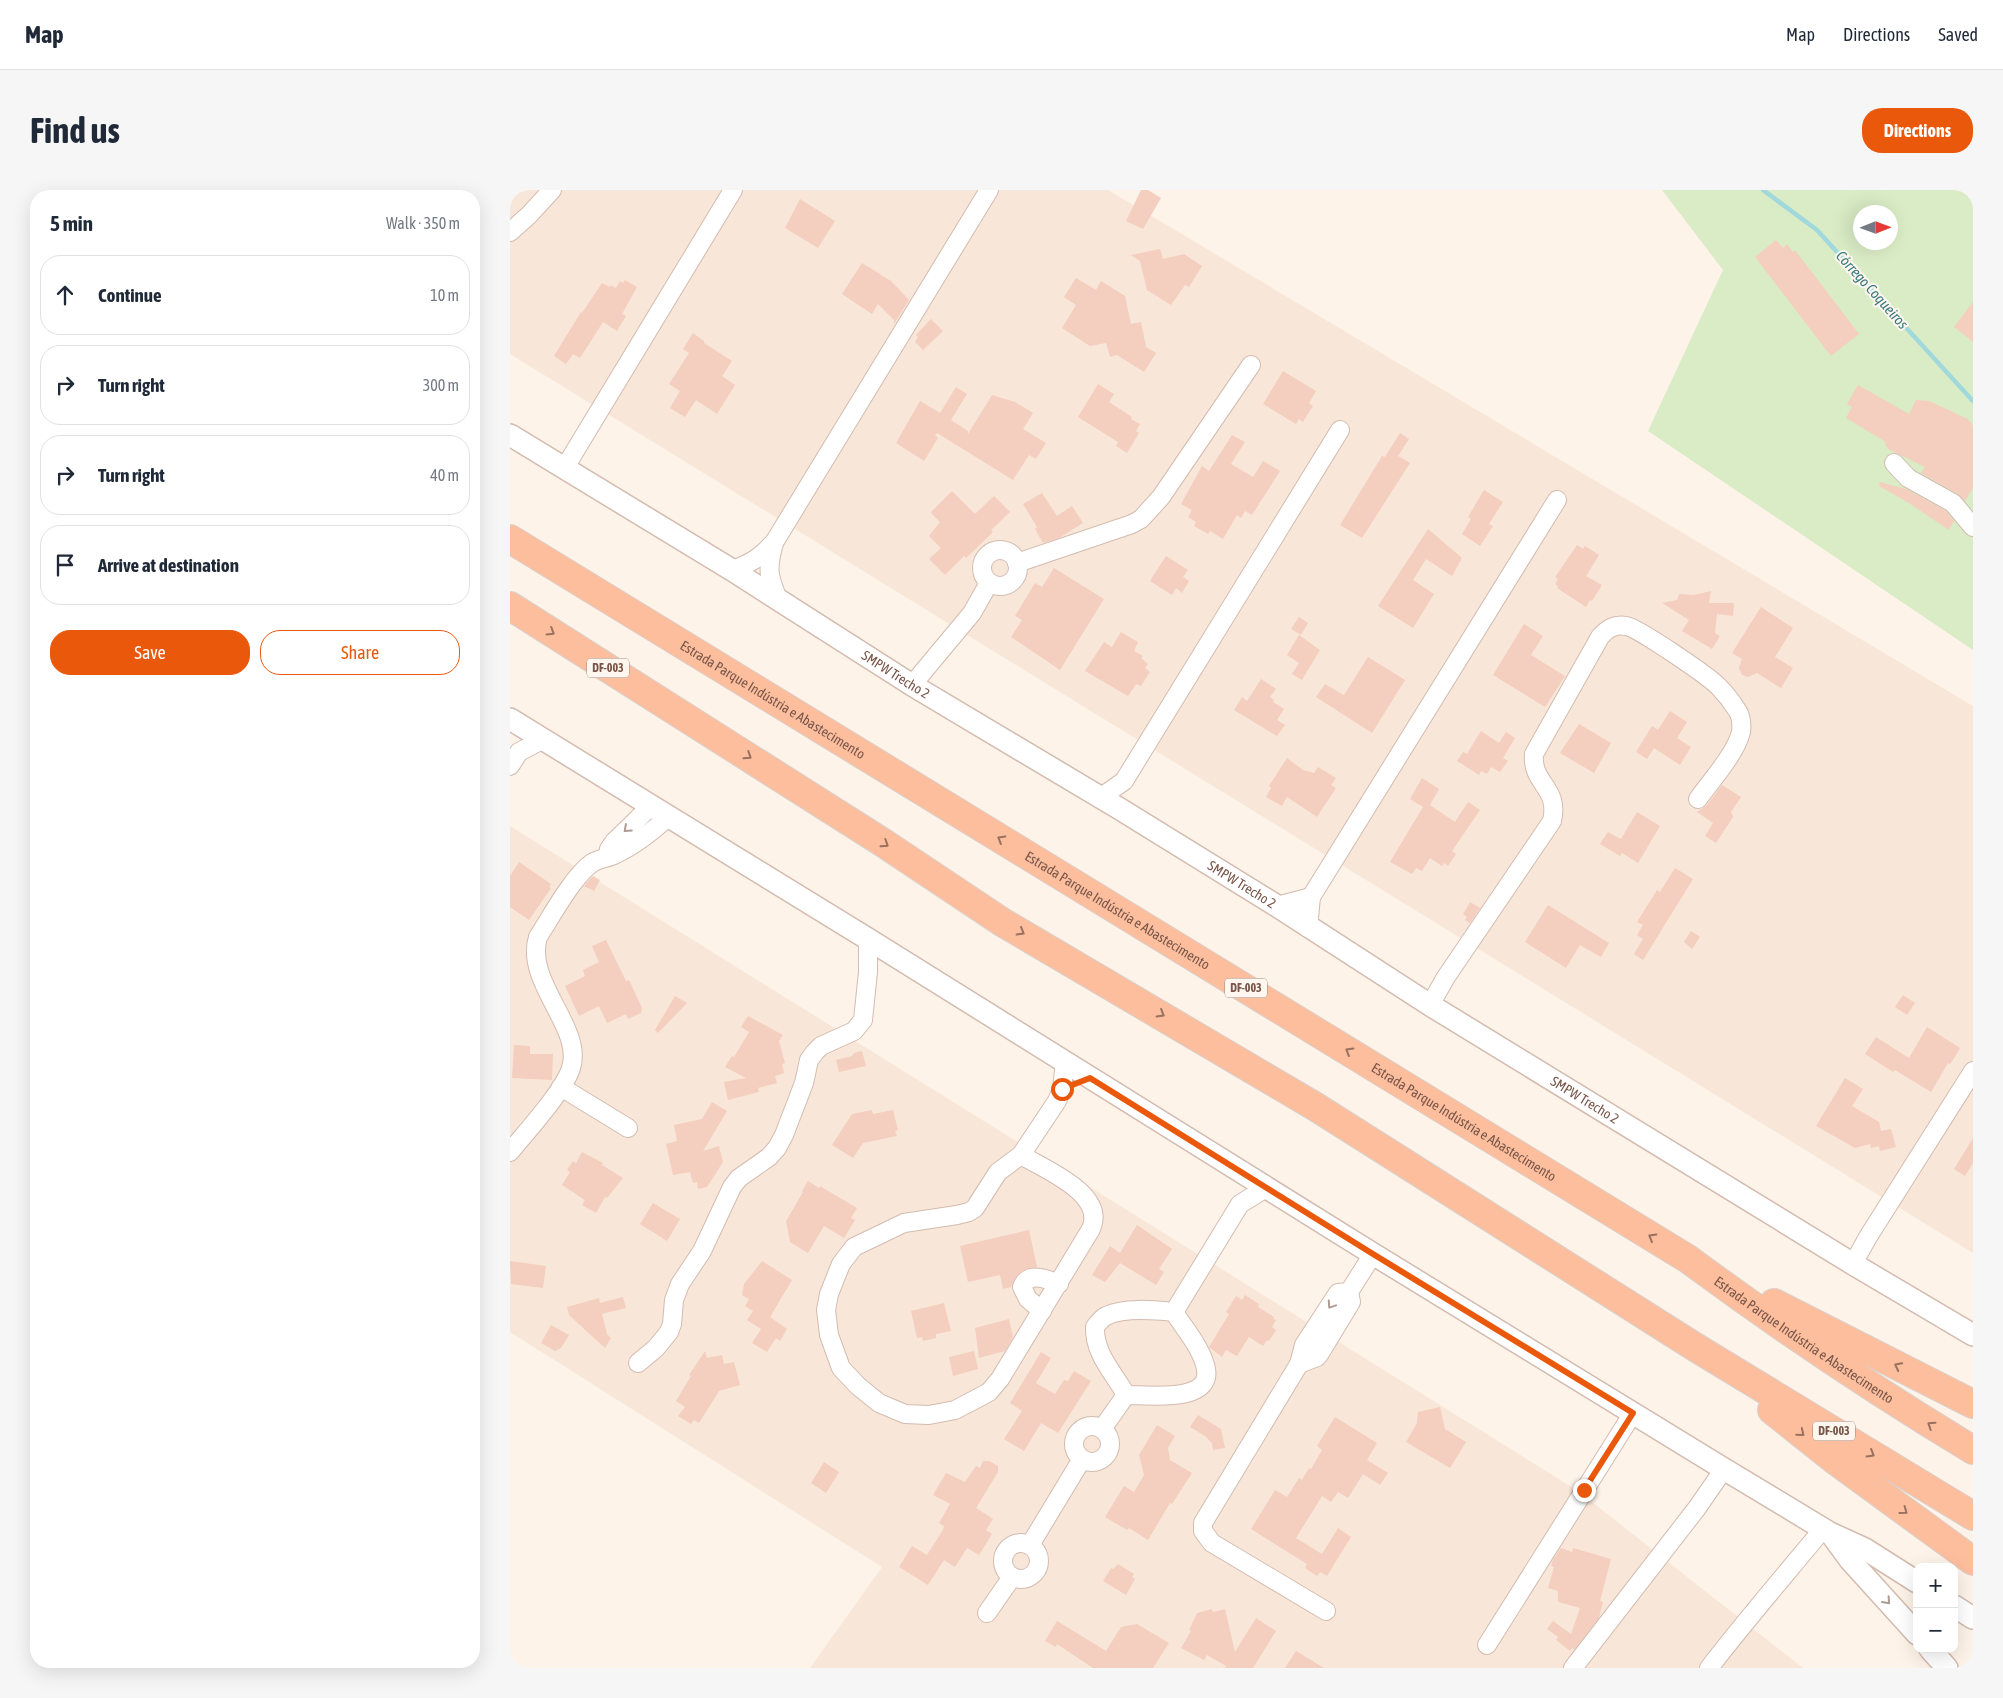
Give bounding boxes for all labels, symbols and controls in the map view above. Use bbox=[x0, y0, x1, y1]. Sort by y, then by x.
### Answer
text: Map bbox=[25, 21, 64, 48]
text: Map bbox=[1786, 24, 1815, 45]
text: Directions bbox=[1843, 24, 1910, 45]
text: Saved bbox=[1938, 24, 1978, 45]
button: Directions bbox=[1862, 108, 1973, 153]
text: Find us bbox=[30, 110, 120, 150]
north arrow bbox=[1853, 205, 1898, 250]
text: 5 min bbox=[50, 211, 93, 235]
text: Walk · 350 m bbox=[386, 214, 460, 232]
water label: Córrego Coqueiros bbox=[1833, 247, 1912, 332]
icon: ahead bbox=[51, 281, 79, 309]
text: Continue bbox=[98, 284, 162, 306]
text: 10 m bbox=[430, 286, 459, 304]
icon: right bbox=[51, 371, 79, 399]
text: Turn right bbox=[98, 374, 165, 396]
text: 300 m bbox=[423, 376, 459, 394]
icon: right bbox=[51, 461, 79, 489]
text: Turn right bbox=[98, 464, 165, 486]
text: 40 m bbox=[430, 466, 459, 484]
icon: arrive bbox=[51, 551, 79, 579]
text: Arrive at destination bbox=[98, 554, 239, 576]
one-way arrow bbox=[546, 625, 555, 635]
button: Save bbox=[50, 630, 250, 675]
button: Share bbox=[260, 630, 460, 675]
street label: Estrada Parque Indústria e Abastecimento bbox=[678, 637, 868, 762]
street label: SMPW Trecho 2 bbox=[859, 647, 933, 702]
road number: DF-003 bbox=[587, 658, 629, 678]
one-way arrow bbox=[742, 750, 751, 759]
one-way arrow bbox=[624, 823, 633, 832]
one-way arrow bbox=[997, 836, 1006, 845]
one-way arrow bbox=[879, 837, 888, 847]
street label: Estrada Parque Indústria e Abastecimento bbox=[1022, 848, 1213, 973]
street label: SMPW Trecho 2 bbox=[1205, 857, 1279, 911]
one-way arrow bbox=[1015, 926, 1024, 936]
road number: DF-003 bbox=[1225, 978, 1267, 998]
one-way arrow bbox=[1156, 1008, 1165, 1018]
one-way arrow bbox=[1345, 1048, 1354, 1058]
street label: Estrada Parque Indústria e Abastecimento bbox=[1369, 1060, 1559, 1185]
street label: SMPW Trecho 2 bbox=[1548, 1073, 1622, 1127]
route start bbox=[1051, 1078, 1074, 1101]
one-way arrow bbox=[1648, 1233, 1657, 1243]
street label: Estrada Parque Indústria e Abastecimento bbox=[1711, 1273, 1897, 1407]
one-way arrow bbox=[1328, 1299, 1337, 1309]
one-way arrow bbox=[1895, 1362, 1904, 1372]
road number: DF-003 bbox=[1813, 1422, 1855, 1440]
one-way arrow bbox=[1928, 1422, 1937, 1431]
one-way arrow bbox=[1795, 1428, 1804, 1437]
one-way arrow bbox=[1866, 1447, 1875, 1457]
route end bbox=[1573, 1479, 1596, 1502]
one-way arrow bbox=[1898, 1505, 1907, 1513]
map controls bbox=[1913, 1563, 1958, 1653]
button: + bbox=[1913, 1563, 1958, 1608]
one-way arrow bbox=[1881, 1595, 1890, 1604]
button: − bbox=[1913, 1608, 1958, 1653]

